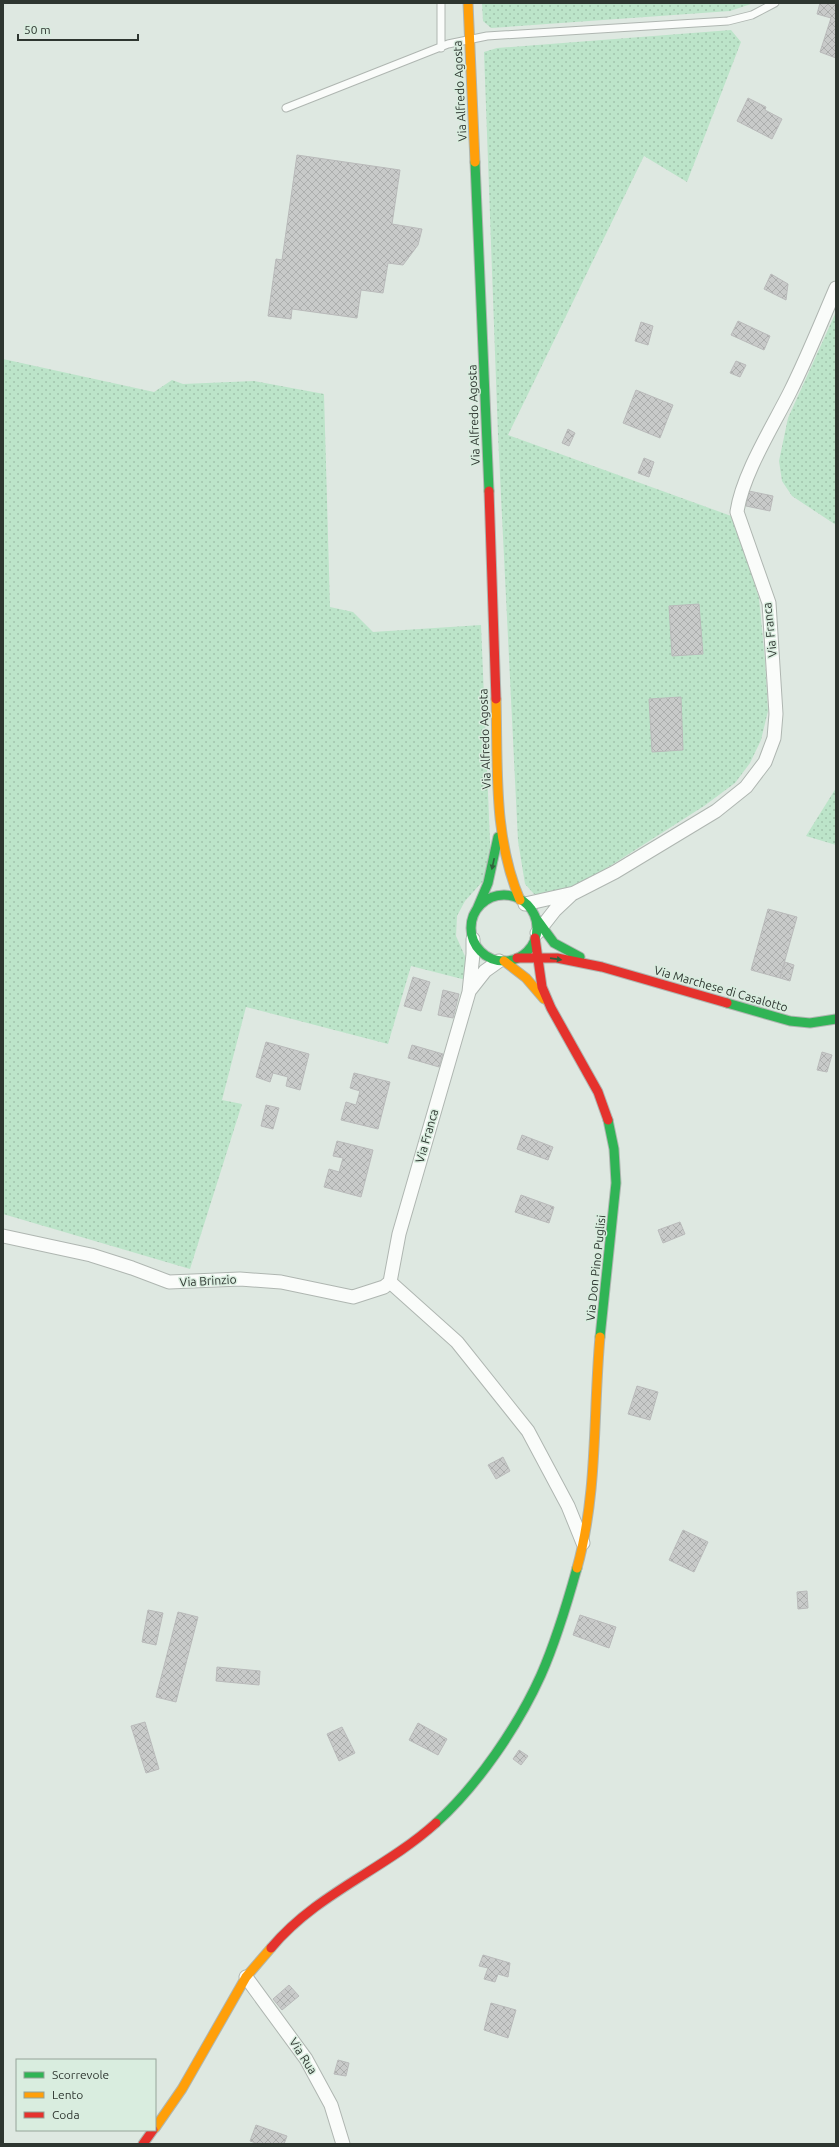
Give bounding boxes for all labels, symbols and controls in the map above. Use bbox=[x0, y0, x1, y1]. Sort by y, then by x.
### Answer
scale bar bbox=[18, 16, 138, 42]
text: 50 m bbox=[24, 23, 51, 36]
street label: Via Alfredo Agosta bbox=[450, 40, 469, 142]
street label: Via Alfredo Agosta bbox=[465, 364, 482, 466]
street label: Via Franca bbox=[760, 602, 779, 658]
street label: Via Alfredo Agosta bbox=[476, 688, 493, 790]
one-way arrow bbox=[490, 858, 496, 870]
one-way arrow bbox=[550, 956, 562, 962]
street label: Via Marchese di Casalotto bbox=[653, 963, 790, 1014]
street label: Via Franca bbox=[413, 1108, 440, 1164]
street label: Via Don Pino Puglisi bbox=[583, 1214, 608, 1322]
street label: Via Brinzio bbox=[179, 1273, 237, 1288]
street label: Via Rua bbox=[287, 2035, 320, 2076]
legend bbox=[16, 2059, 156, 2131]
text: Scorrevole bbox=[52, 2068, 109, 2081]
text: Lento bbox=[52, 2088, 83, 2101]
text: Coda bbox=[52, 2108, 80, 2121]

